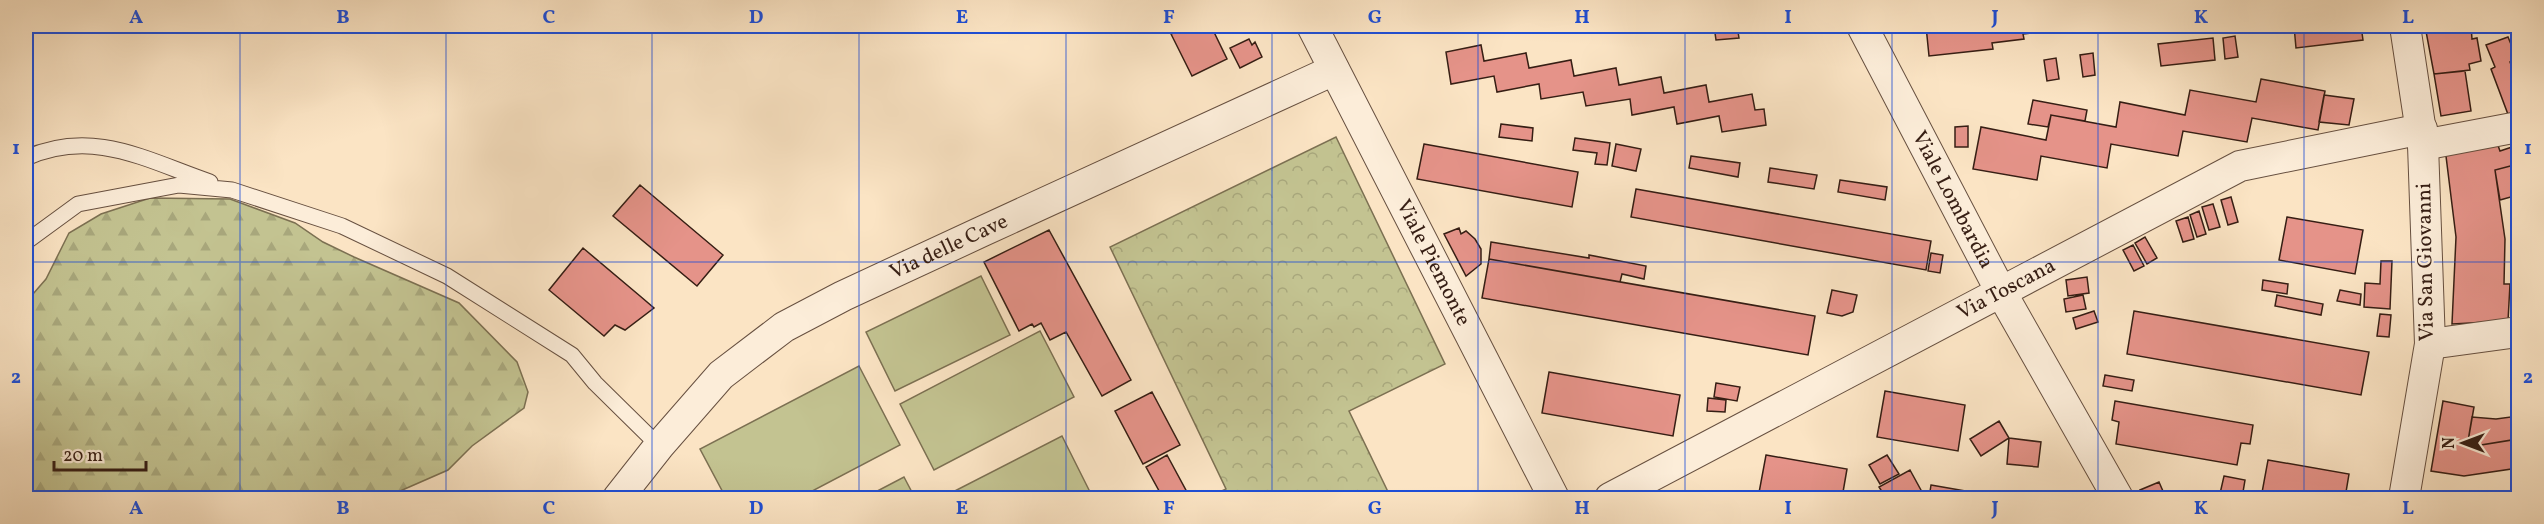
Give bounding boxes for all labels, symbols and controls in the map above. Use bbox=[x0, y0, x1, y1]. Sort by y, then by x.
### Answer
text: A bbox=[129, 4, 143, 32]
text: B bbox=[336, 4, 350, 32]
text: C bbox=[543, 4, 556, 32]
text: D bbox=[749, 4, 763, 32]
text: E bbox=[956, 4, 968, 32]
text: F bbox=[1163, 4, 1175, 32]
text: G bbox=[1368, 4, 1382, 32]
text: H bbox=[1574, 4, 1590, 32]
text: I bbox=[1784, 4, 1792, 32]
text: J bbox=[1990, 4, 1999, 32]
text: K bbox=[2194, 4, 2209, 32]
text: L bbox=[2402, 4, 2414, 32]
street label: Viale Lombardia bbox=[1905, 126, 2001, 274]
text: 1 bbox=[12, 135, 20, 163]
text: 1 bbox=[2524, 135, 2532, 163]
street label: Via San Giovanni bbox=[2410, 182, 2442, 342]
street label: Viale Piemonte bbox=[1389, 194, 1478, 331]
street label: Via delle Cave bbox=[885, 207, 1013, 287]
street label: Via Toscana bbox=[1952, 251, 2061, 327]
text: 2 bbox=[11, 364, 21, 392]
text: 2 bbox=[2523, 364, 2533, 392]
north arrow bbox=[2433, 413, 2493, 473]
scale bar bbox=[54, 434, 146, 472]
text: N bbox=[2439, 437, 2461, 449]
text: 20 m bbox=[63, 444, 103, 469]
text: A bbox=[129, 495, 143, 523]
text: B bbox=[336, 495, 350, 523]
text: C bbox=[543, 495, 556, 523]
text: D bbox=[749, 495, 763, 523]
text: E bbox=[956, 495, 968, 523]
text: F bbox=[1163, 495, 1175, 523]
text: G bbox=[1368, 495, 1382, 523]
text: H bbox=[1574, 495, 1590, 523]
text: I bbox=[1784, 495, 1792, 523]
text: J bbox=[1990, 495, 1999, 523]
text: K bbox=[2194, 495, 2209, 523]
text: L bbox=[2402, 495, 2414, 523]

